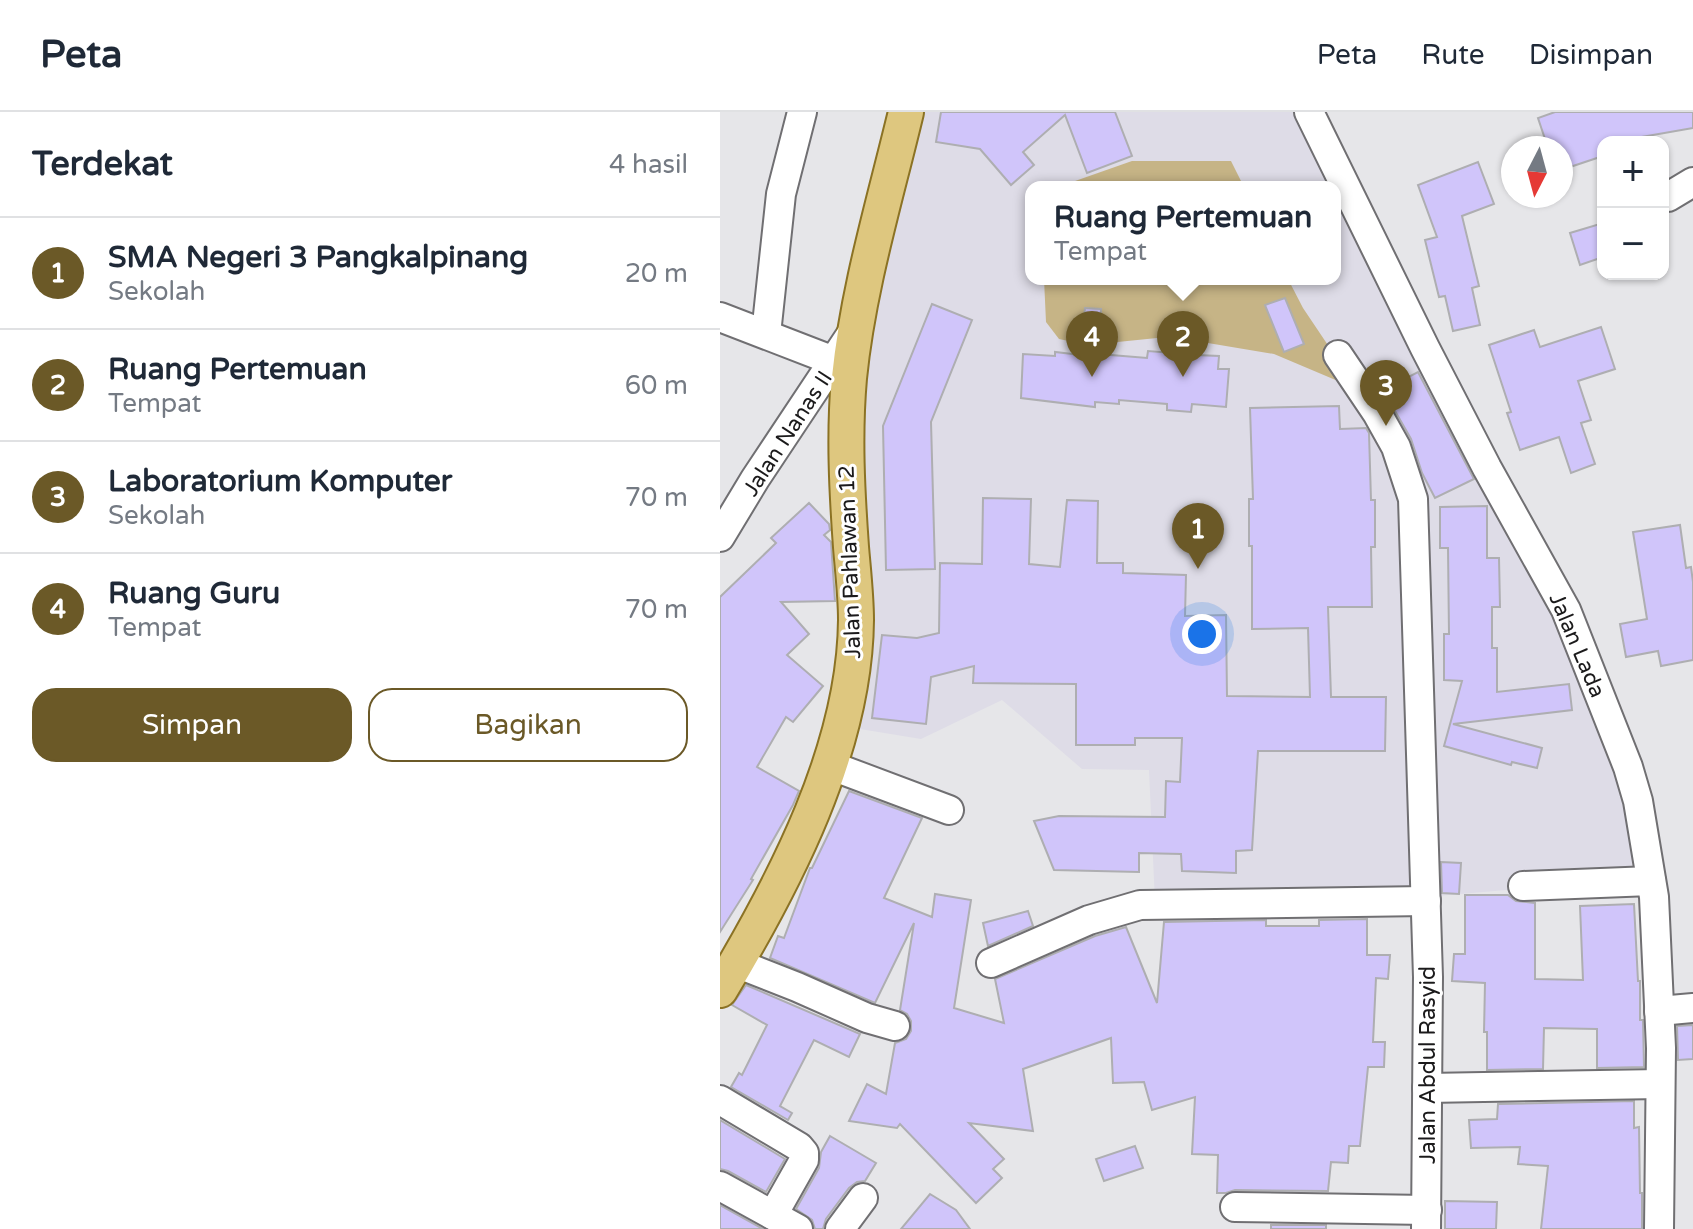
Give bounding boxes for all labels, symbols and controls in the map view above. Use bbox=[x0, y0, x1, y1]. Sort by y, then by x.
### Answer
text: Peta bbox=[40, 32, 122, 78]
text: Peta bbox=[1317, 38, 1377, 72]
text: Rute bbox=[1421, 38, 1485, 72]
text: Disimpan bbox=[1529, 38, 1653, 72]
north arrow bbox=[1501, 136, 1573, 208]
map controls bbox=[1597, 136, 1669, 280]
button: + bbox=[1597, 136, 1669, 208]
text: Terdekat bbox=[32, 144, 173, 185]
text: 4 hasil bbox=[609, 149, 688, 180]
popup bbox=[1025, 181, 1341, 285]
text: Ruang Pertemuan bbox=[1054, 199, 1312, 236]
button: − bbox=[1597, 208, 1669, 280]
text: Tempat bbox=[1054, 236, 1147, 267]
text: SMA Negeri 3 Pangkalpinang bbox=[108, 239, 528, 276]
text: 1 bbox=[50, 258, 66, 289]
text: 20 m bbox=[625, 258, 688, 289]
text: Sekolah bbox=[108, 276, 205, 307]
pin: 4 bbox=[1066, 311, 1118, 377]
pin: 2 bbox=[1157, 311, 1209, 377]
text: Ruang Pertemuan bbox=[108, 351, 367, 388]
pin: 3 bbox=[1360, 360, 1412, 426]
street label: Jalan Nanas II bbox=[738, 366, 838, 501]
text: 2 bbox=[50, 370, 66, 401]
text: 60 m bbox=[625, 370, 688, 401]
text: Tempat bbox=[108, 388, 201, 419]
text: Laboratorium Komputer bbox=[108, 463, 452, 500]
street label: Jalan Pahlawan 12 bbox=[834, 465, 866, 659]
text: 3 bbox=[50, 482, 66, 513]
text: 70 m bbox=[625, 482, 688, 513]
text: Sekolah bbox=[108, 500, 205, 531]
pin: 1 bbox=[1172, 503, 1224, 569]
text: Ruang Guru bbox=[108, 575, 280, 612]
street label: Jalan Lada bbox=[1543, 589, 1611, 701]
text: 4 bbox=[50, 594, 66, 625]
text: 70 m bbox=[625, 594, 688, 625]
text: Tempat bbox=[108, 612, 201, 643]
your location bbox=[1182, 614, 1222, 654]
button: Simpan bbox=[32, 688, 352, 762]
button: Bagikan bbox=[368, 688, 688, 762]
street label: Jalan Abdul Rasyid bbox=[1415, 966, 1441, 1164]

